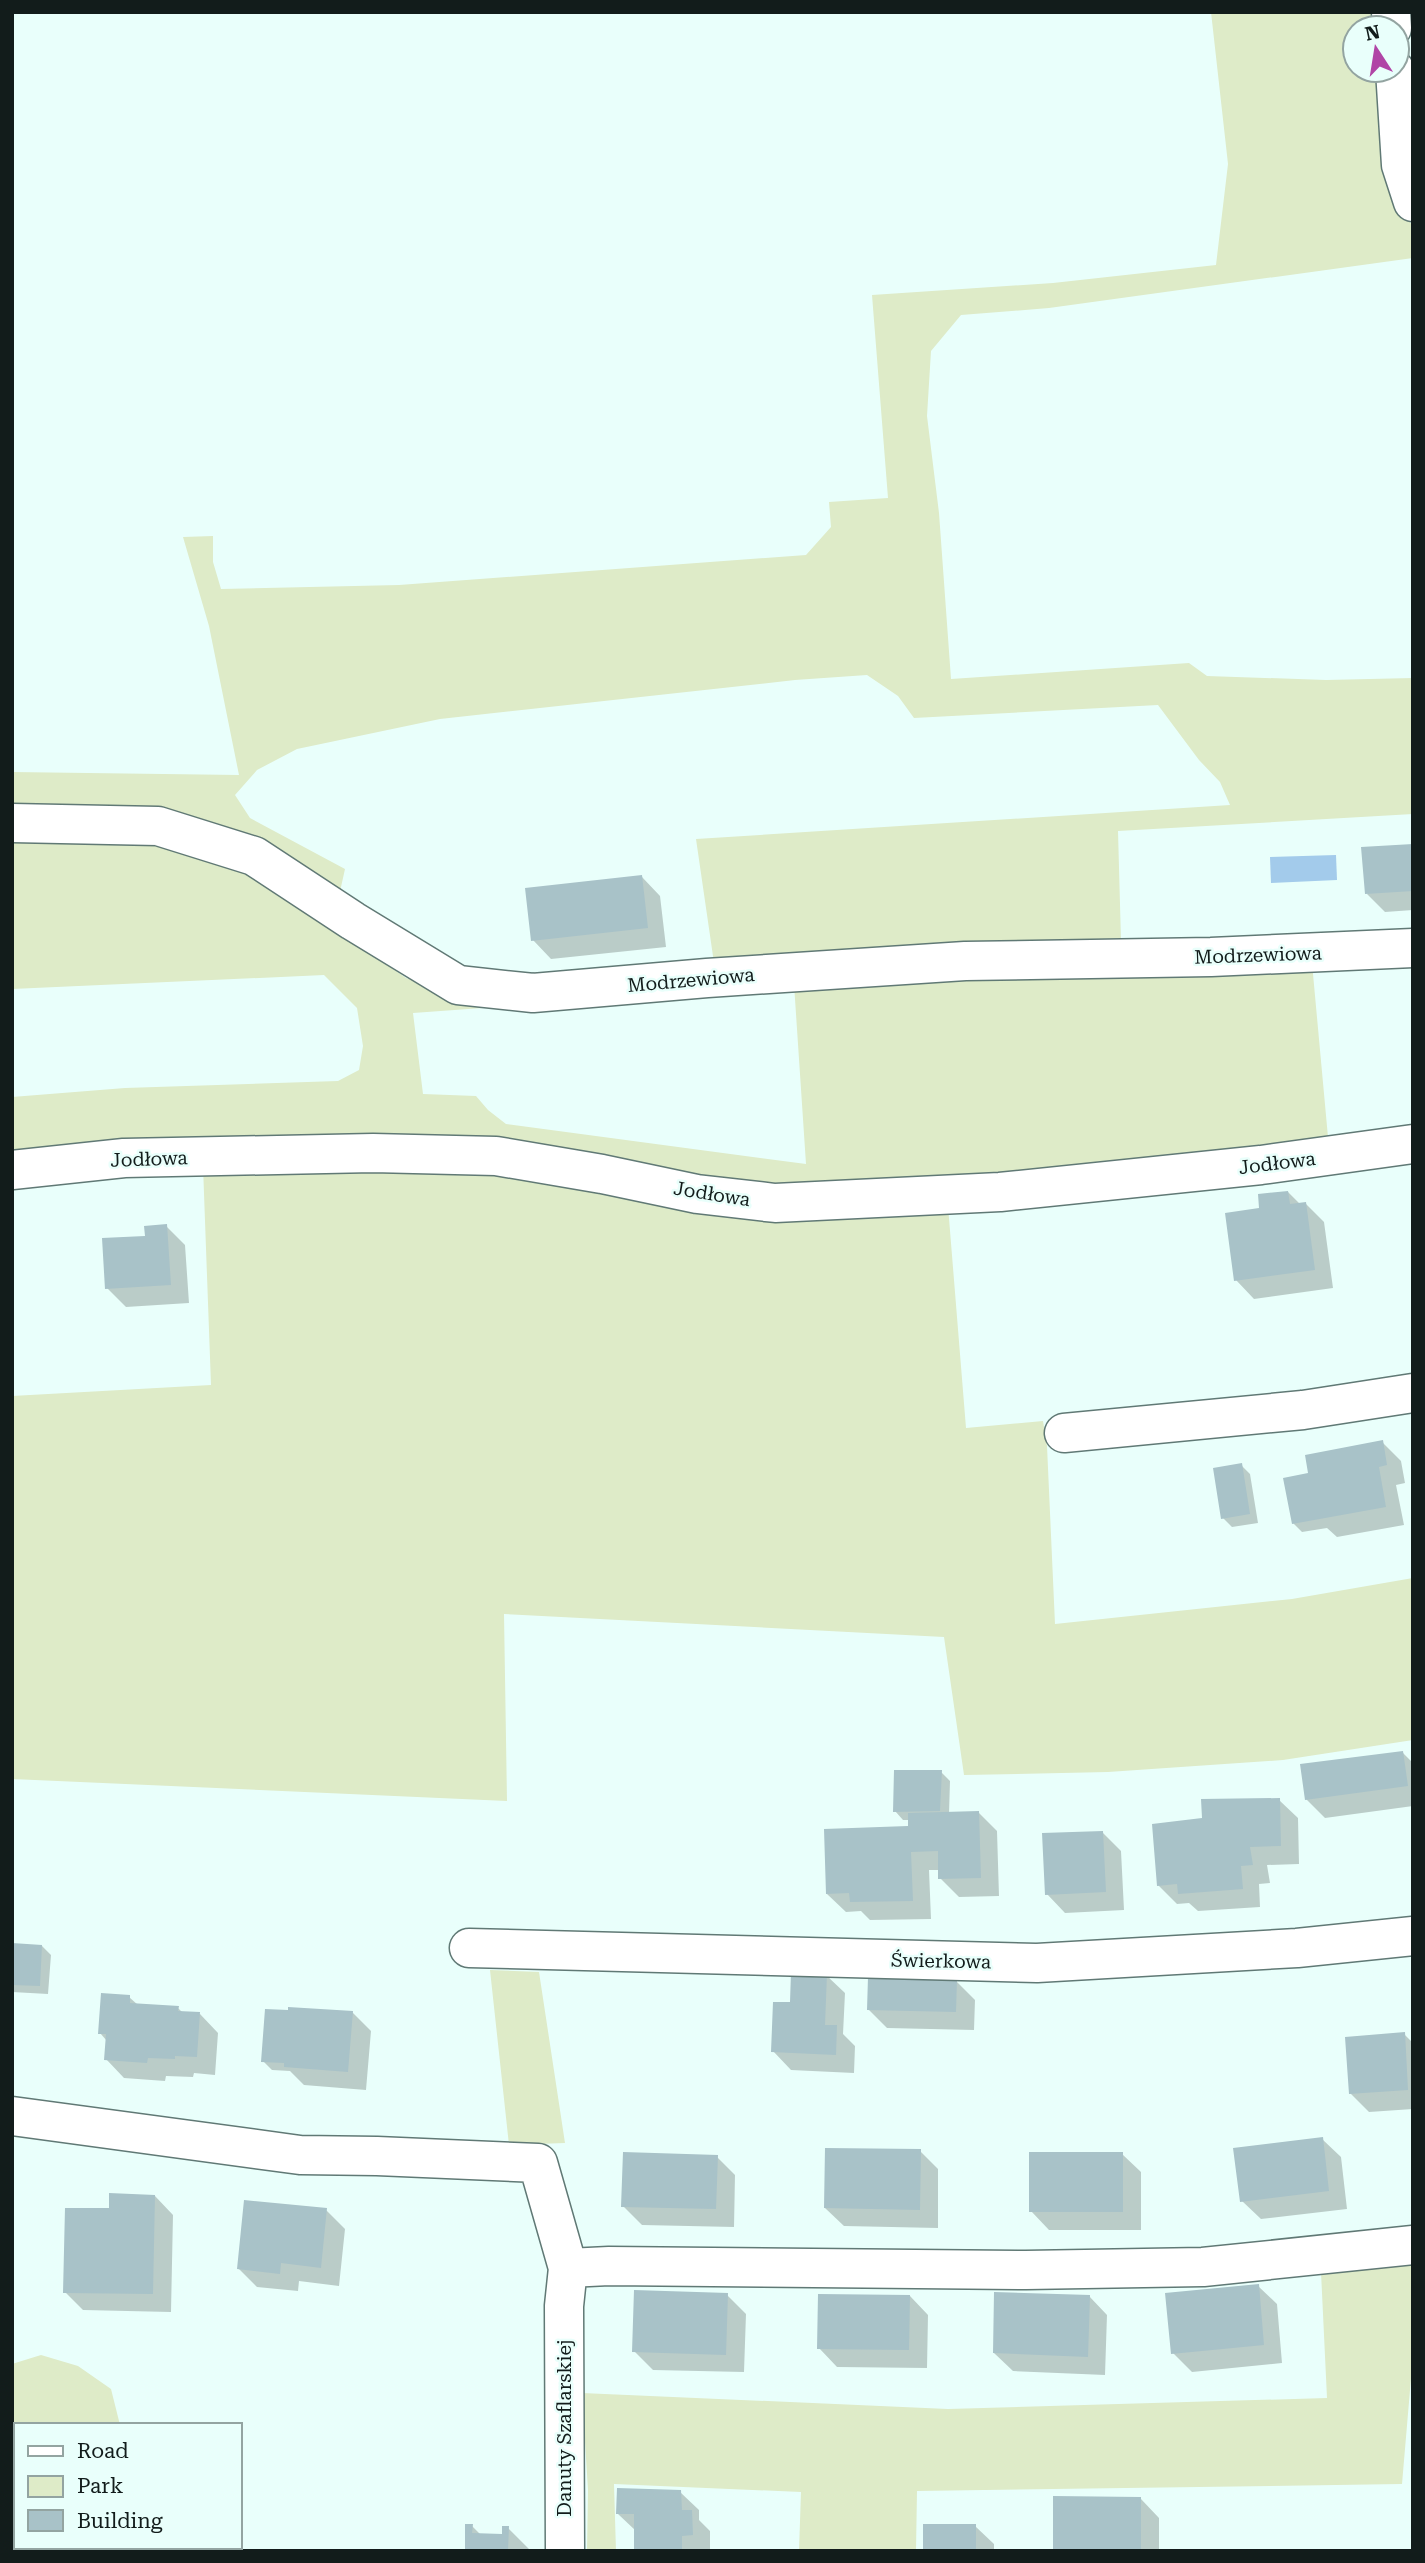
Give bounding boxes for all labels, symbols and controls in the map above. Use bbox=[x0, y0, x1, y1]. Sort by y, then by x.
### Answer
north arrow bbox=[1341, 14, 1411, 84]
text: N bbox=[1363, 20, 1382, 46]
street label: Modrzewiowa bbox=[1194, 941, 1323, 969]
street label: Modrzewiowa bbox=[626, 963, 756, 997]
street label: Jodłowa bbox=[110, 1146, 189, 1172]
street label: Jodłowa bbox=[1237, 1147, 1317, 1179]
street label: Jodłowa bbox=[672, 1177, 753, 1212]
street label: Świerkowa bbox=[891, 1949, 992, 1973]
street label: Danuty Szaflarskiej bbox=[553, 2339, 576, 2517]
legend bbox=[14, 2423, 242, 2549]
text: Road bbox=[77, 2439, 129, 2463]
text: Park bbox=[77, 2474, 123, 2498]
text: Building bbox=[77, 2509, 163, 2533]

